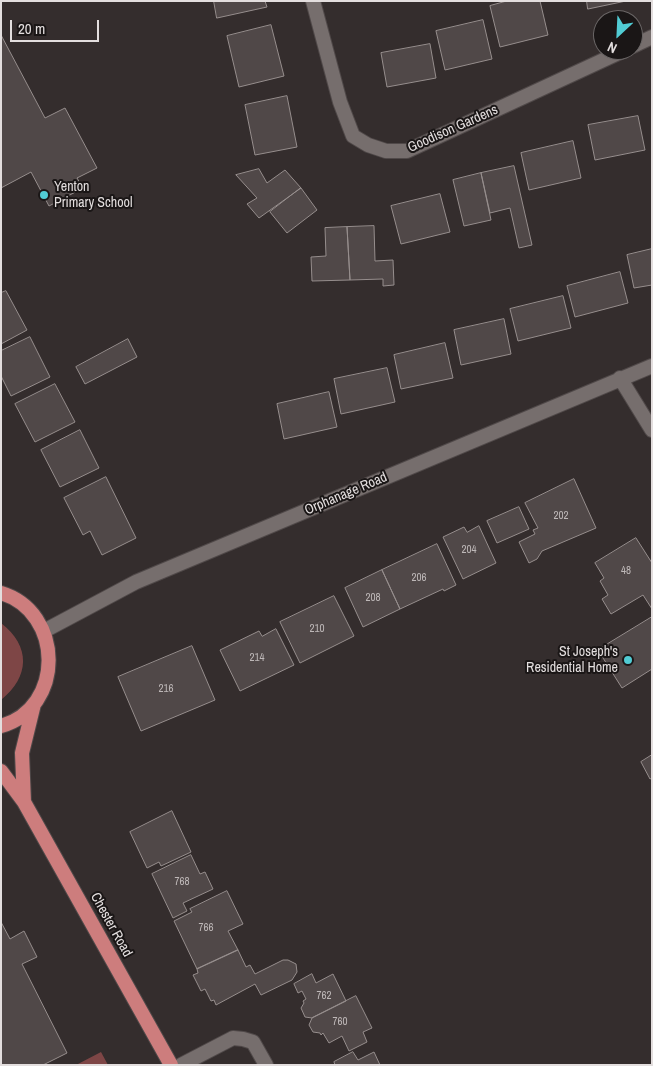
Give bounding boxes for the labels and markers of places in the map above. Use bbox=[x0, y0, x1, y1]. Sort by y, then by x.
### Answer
place label: Yenton Primary School bbox=[54, 179, 132, 212]
marker: Yenton Primary School bbox=[38, 189, 50, 201]
place label: St Joseph's Residential Home bbox=[526, 644, 618, 676]
marker: St Joseph's Residential Home bbox=[622, 654, 634, 666]

